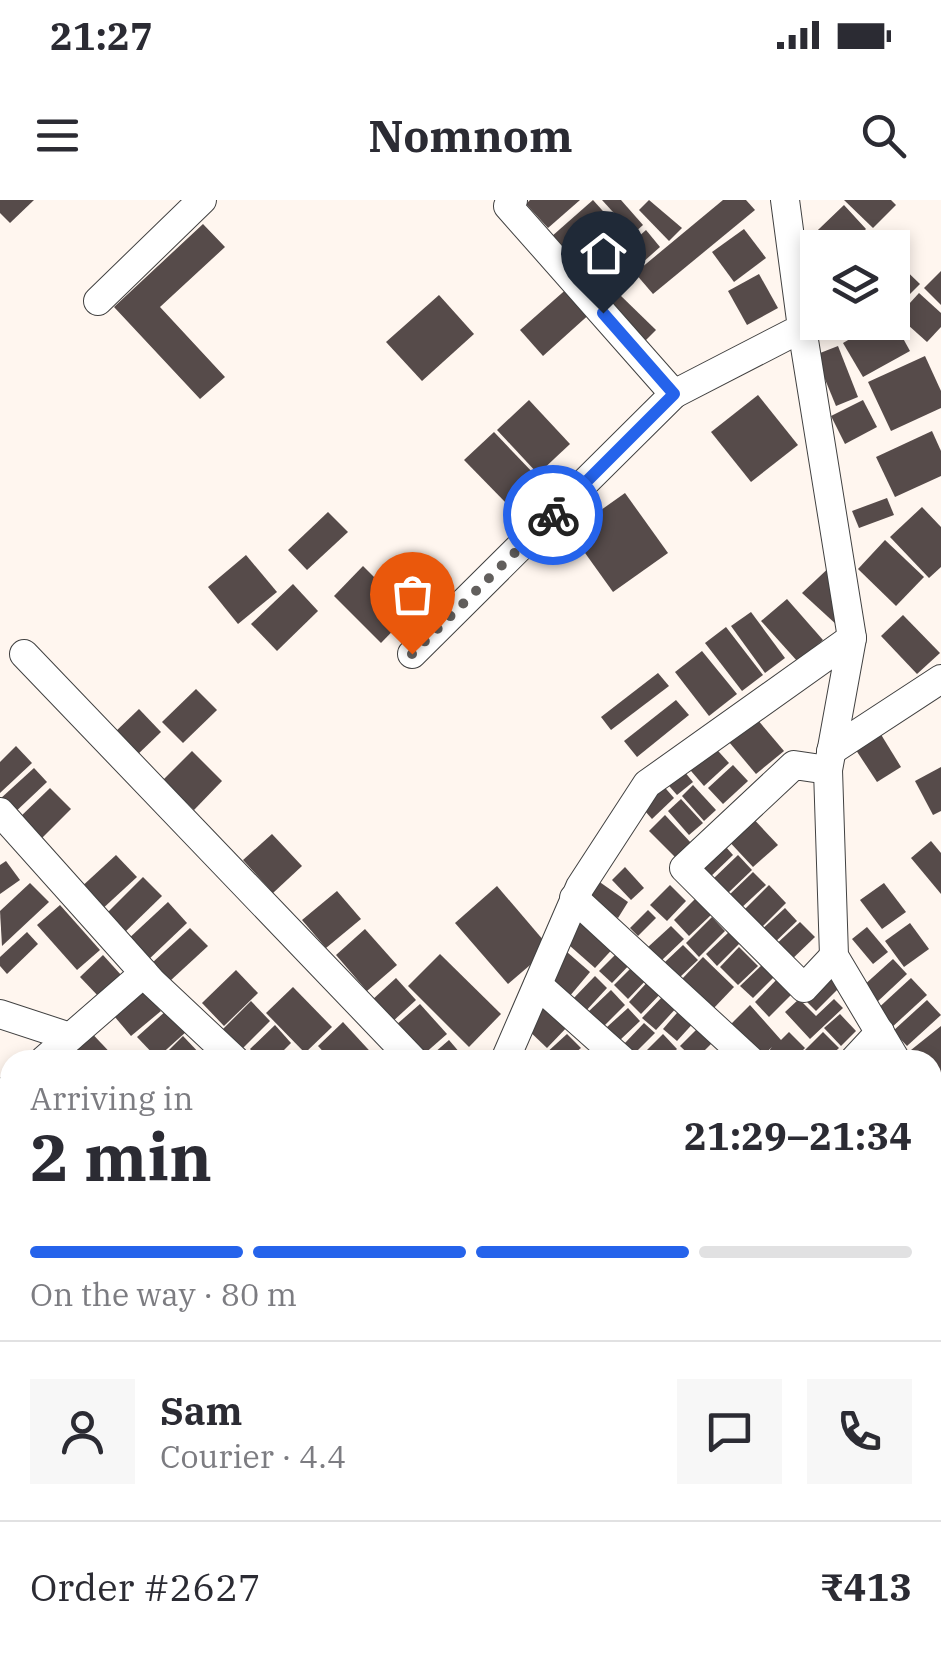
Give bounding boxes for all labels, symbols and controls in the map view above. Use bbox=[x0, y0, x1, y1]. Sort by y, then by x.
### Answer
text: 21:27 bbox=[50, 11, 153, 60]
text: Nomnom bbox=[368, 106, 573, 164]
icon: menu bbox=[30, 108, 85, 163]
icon: search bbox=[856, 108, 911, 163]
pin bbox=[561, 211, 646, 314]
icon: home bbox=[576, 226, 631, 281]
map controls bbox=[800, 230, 910, 340]
button: layers bbox=[800, 230, 910, 340]
courier bbox=[503, 465, 603, 565]
icon: bike bbox=[526, 488, 581, 543]
pin bbox=[370, 552, 455, 655]
icon: bag bbox=[385, 567, 440, 622]
text: Arriving in bbox=[30, 1077, 193, 1119]
text: 21:29–21:34 bbox=[684, 1111, 912, 1160]
text: 2 min bbox=[30, 1114, 212, 1199]
text: On the way · 80 m bbox=[30, 1273, 297, 1315]
button: person bbox=[30, 1379, 135, 1484]
button: chat bbox=[677, 1379, 782, 1484]
button: phone bbox=[807, 1379, 912, 1484]
text: Sam bbox=[160, 1386, 243, 1435]
text: Courier · 4.4 bbox=[160, 1435, 346, 1477]
text: Order #2627 bbox=[30, 1562, 261, 1611]
text: ₹413 bbox=[819, 1562, 912, 1611]

